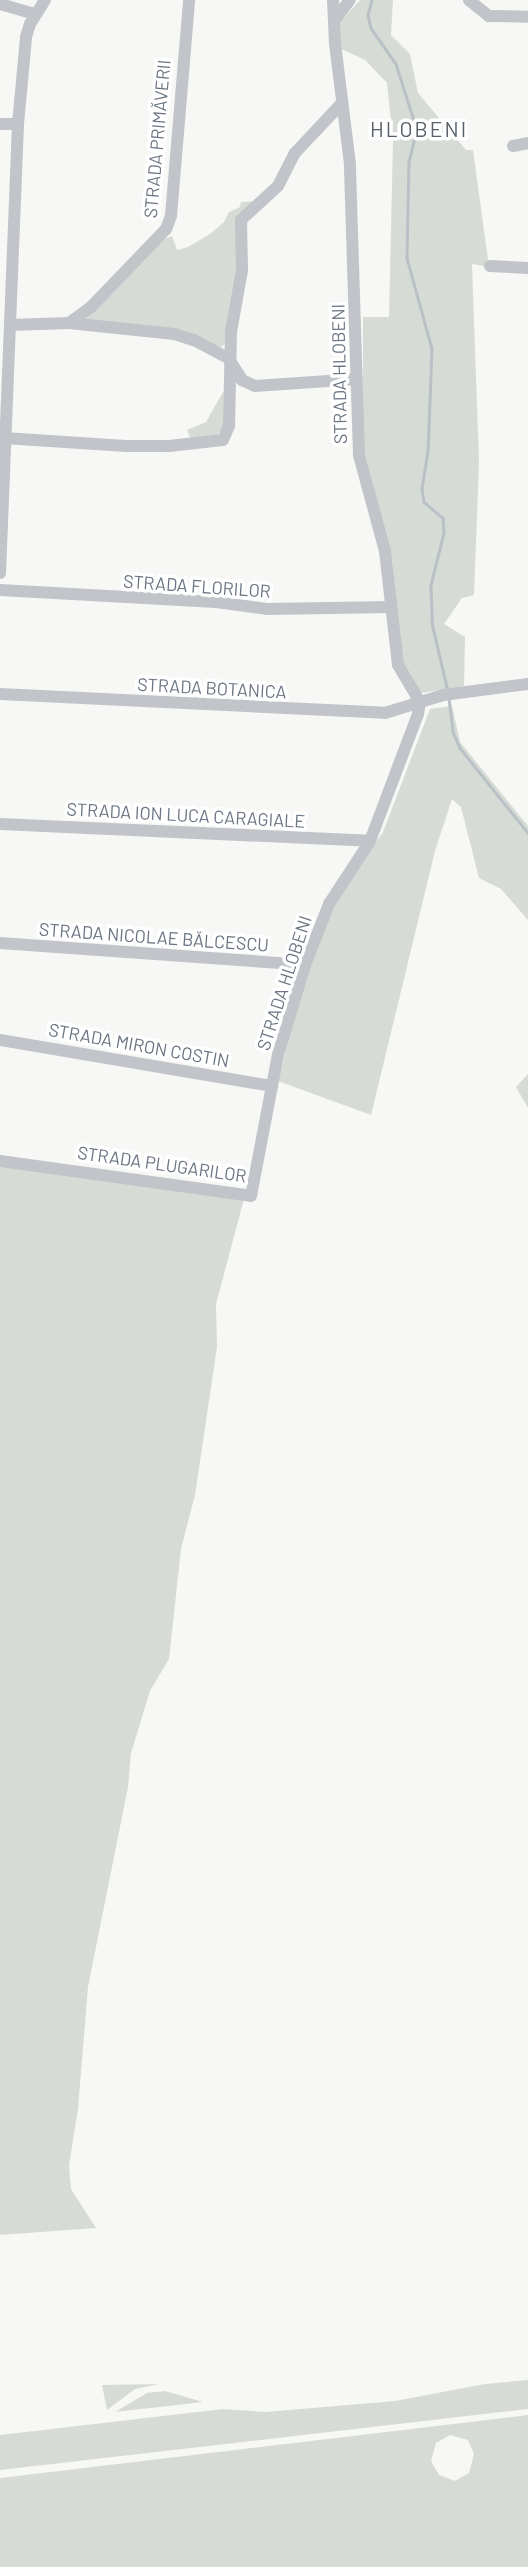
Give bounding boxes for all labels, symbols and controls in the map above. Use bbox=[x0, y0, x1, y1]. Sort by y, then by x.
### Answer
street label: STRADA PRIMĂVERII bbox=[139, 59, 175, 219]
district label: HLOBENI bbox=[371, 116, 467, 142]
street label: STRADA HLOBENI bbox=[327, 304, 351, 444]
street label: STRADA FLORILOR bbox=[122, 570, 272, 602]
street label: STRADA BOTANICA bbox=[137, 673, 287, 703]
street label: STRADA ION LUCA CARAGIALE bbox=[66, 798, 306, 832]
street label: STRADA HLOBENI bbox=[252, 913, 316, 1053]
street label: STRADA NICOLAE BĂLCESCU bbox=[38, 918, 270, 956]
street label: STRADA MIRON COSTIN bbox=[47, 1018, 231, 1072]
street label: STRADA PLUGARILOR bbox=[76, 1141, 248, 1187]

